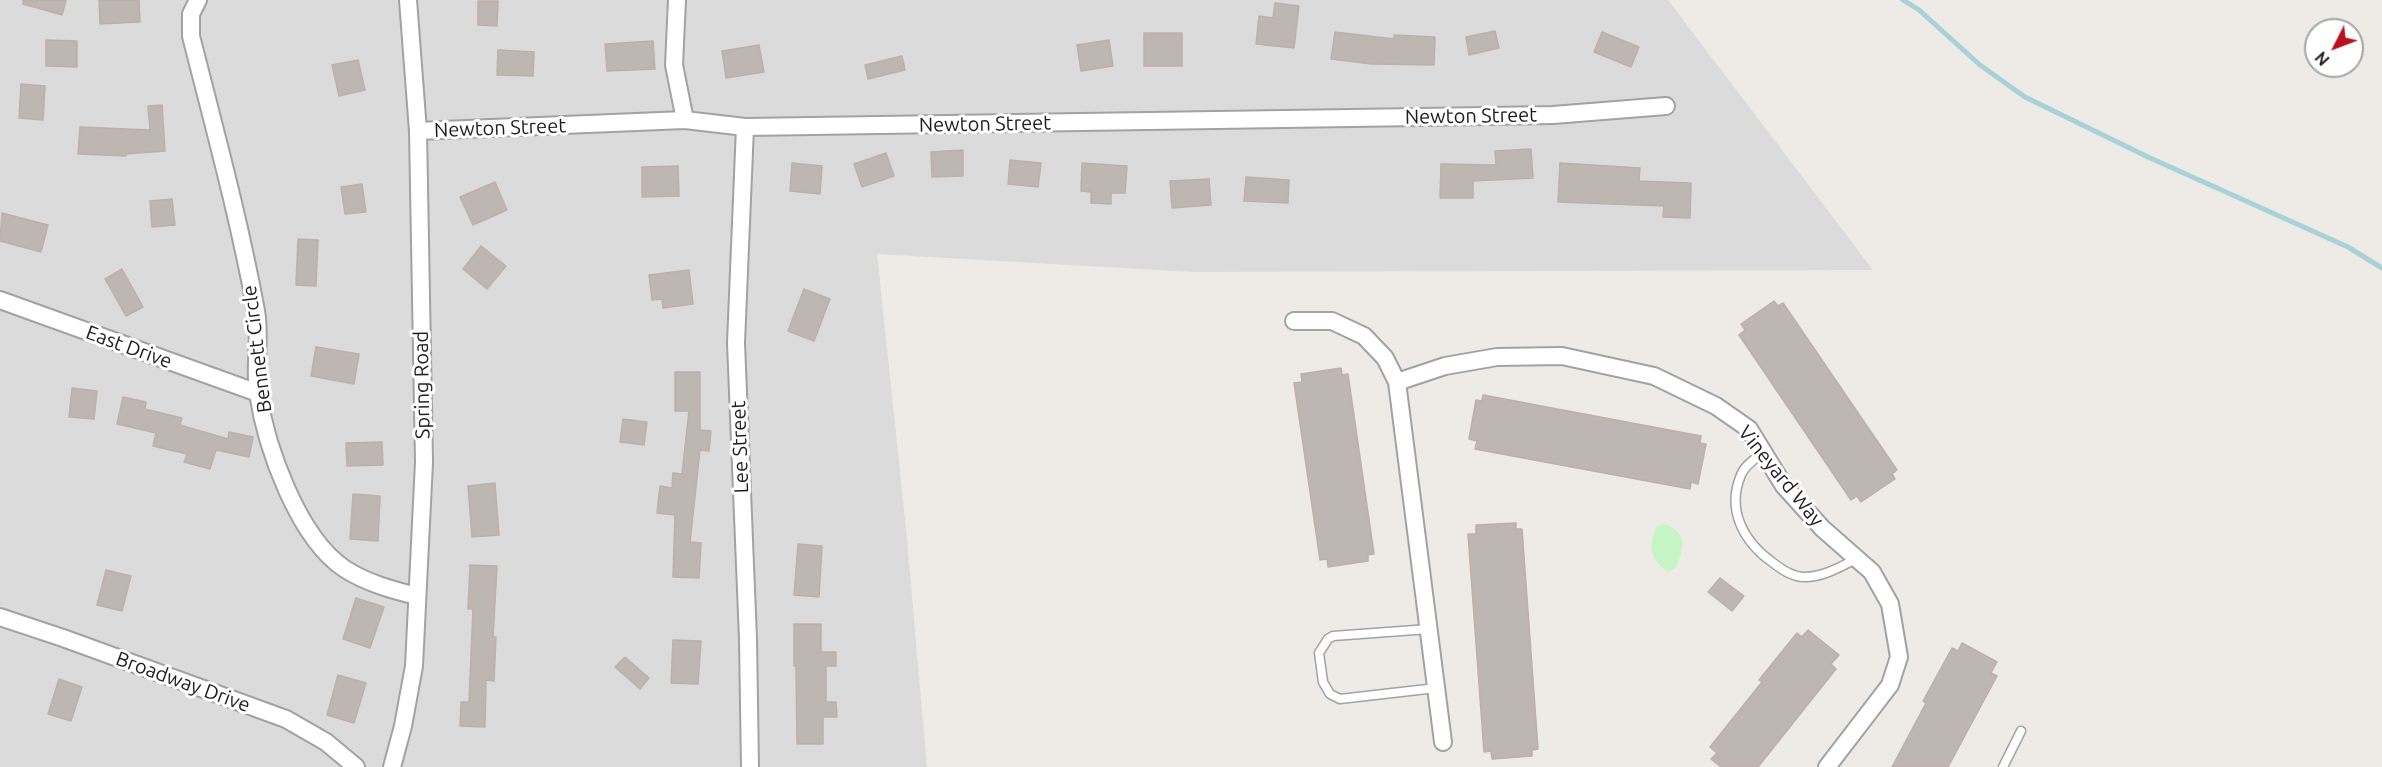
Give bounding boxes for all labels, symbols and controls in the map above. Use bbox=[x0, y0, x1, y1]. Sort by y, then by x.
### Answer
north arrow bbox=[2304, 18, 2364, 78]
text: N bbox=[2311, 48, 2333, 69]
street label: Newton Street bbox=[1405, 103, 1537, 129]
street label: Newton Street bbox=[919, 111, 1051, 137]
street label: Newton Street bbox=[434, 114, 566, 142]
street label: Bennett Circle bbox=[237, 284, 277, 414]
street label: East Drive bbox=[83, 320, 175, 374]
street label: Spring Road bbox=[409, 331, 435, 439]
street label: Lee Street bbox=[726, 400, 754, 494]
street label: Vineyard Way bbox=[1733, 421, 1829, 531]
street label: Broadway Drive bbox=[113, 647, 253, 717]

